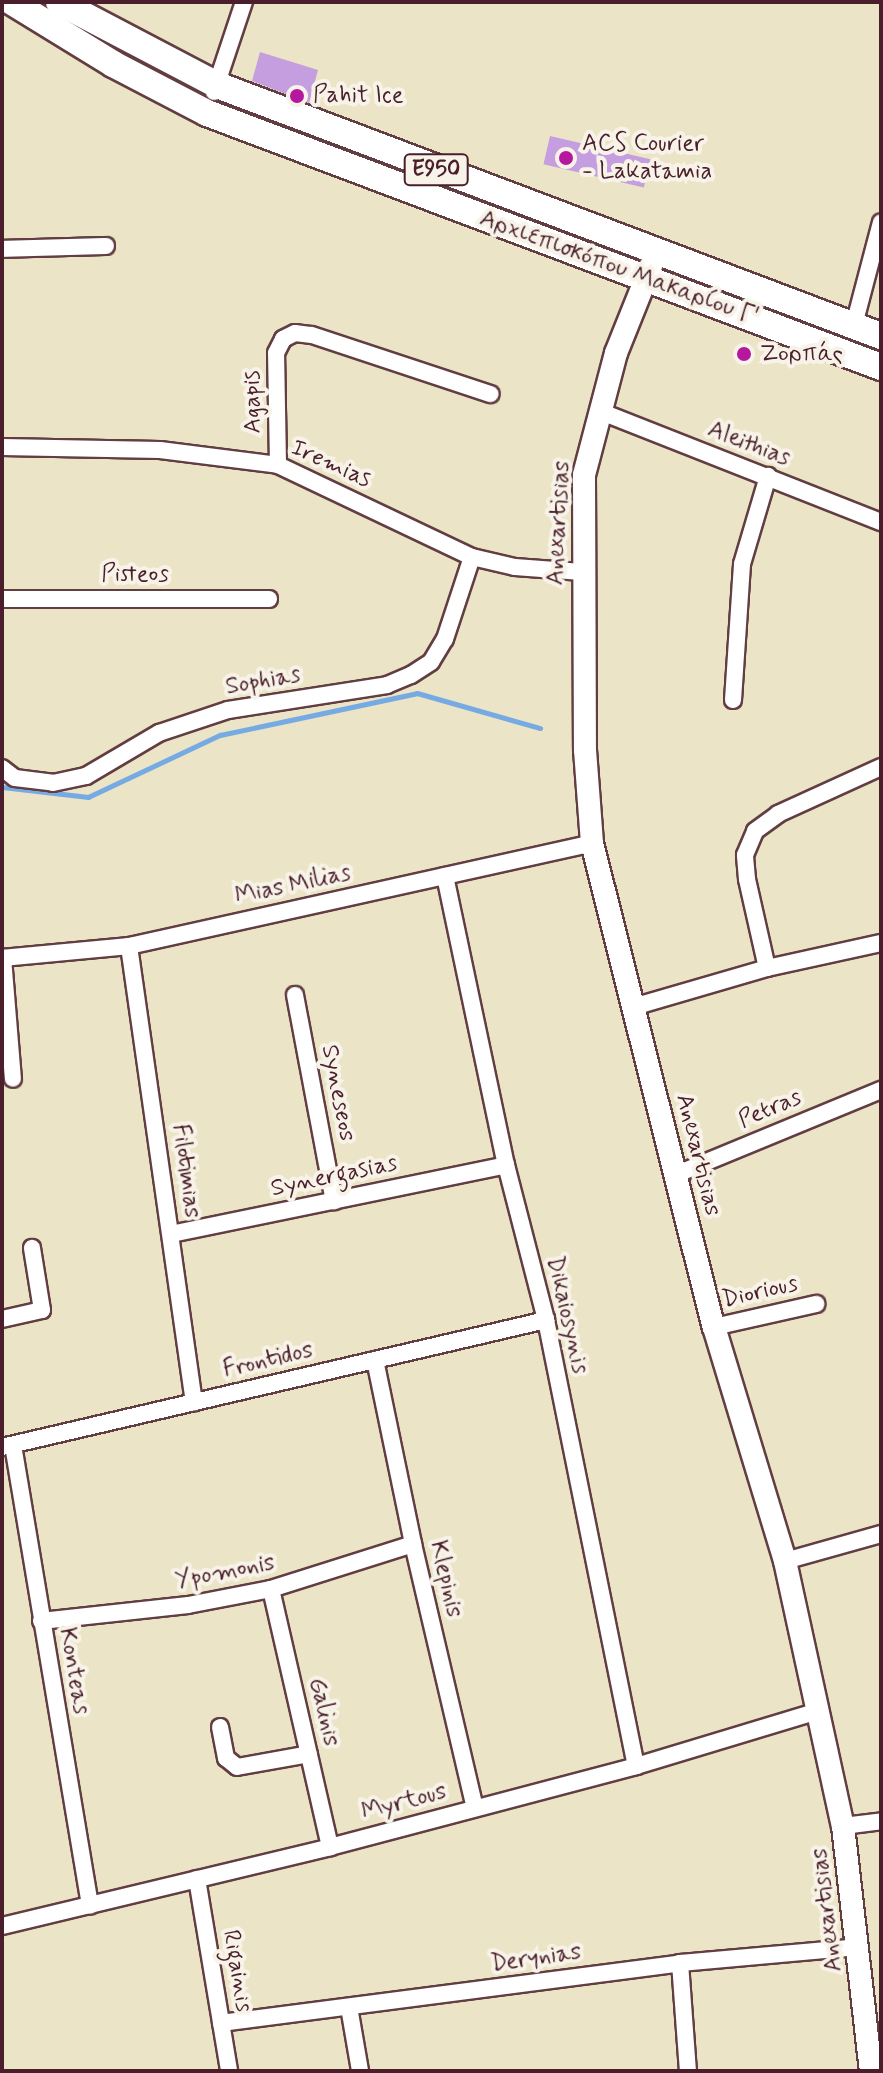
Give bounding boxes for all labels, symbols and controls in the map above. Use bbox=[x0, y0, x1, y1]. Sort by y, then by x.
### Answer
place label: Pahit Ice bbox=[313, 82, 408, 110]
marker: Pahit Ice bbox=[288, 87, 306, 105]
place label: ACS Courier - Lakatamia bbox=[582, 130, 712, 186]
marker: ACS Courier - Lakatamia bbox=[557, 149, 575, 167]
road number: E950 bbox=[402, 152, 470, 188]
street label: Αρχιεπισκόπου Μακαρίου Γ' bbox=[476, 204, 762, 332]
place label: Ζορπάς bbox=[760, 340, 843, 368]
marker: Ζορπάς bbox=[735, 345, 753, 363]
street label: Agapis bbox=[238, 370, 268, 434]
street label: Aleithias bbox=[704, 415, 794, 473]
street label: Iremias bbox=[286, 434, 376, 494]
street label: Anexartisias bbox=[541, 460, 577, 586]
street label: Pisteos bbox=[101, 561, 169, 589]
street label: Sophias bbox=[223, 660, 303, 702]
street label: Mias Milias bbox=[232, 859, 354, 911]
street label: Syneseos bbox=[315, 1042, 361, 1144]
street label: Petras bbox=[734, 1083, 806, 1135]
street label: Anexartisias bbox=[669, 1091, 727, 1219]
street label: Filotimias bbox=[165, 1122, 207, 1220]
street label: Synergasias bbox=[268, 1149, 400, 1203]
street label: Dikaiosynis bbox=[540, 1253, 594, 1377]
street label: Diorious bbox=[719, 1269, 801, 1315]
street label: Frontidos bbox=[220, 1336, 316, 1384]
street label: Klepinis bbox=[423, 1538, 469, 1620]
street label: Ypomonis bbox=[173, 1548, 277, 1596]
street label: Konteas bbox=[52, 1625, 96, 1717]
street label: Galinis bbox=[302, 1675, 346, 1749]
street label: Myrtous bbox=[358, 1777, 450, 1827]
street label: Anexartisias bbox=[805, 1846, 849, 1974]
street label: Rigainis bbox=[216, 1928, 258, 2014]
street label: Derynias bbox=[489, 1937, 583, 1979]

